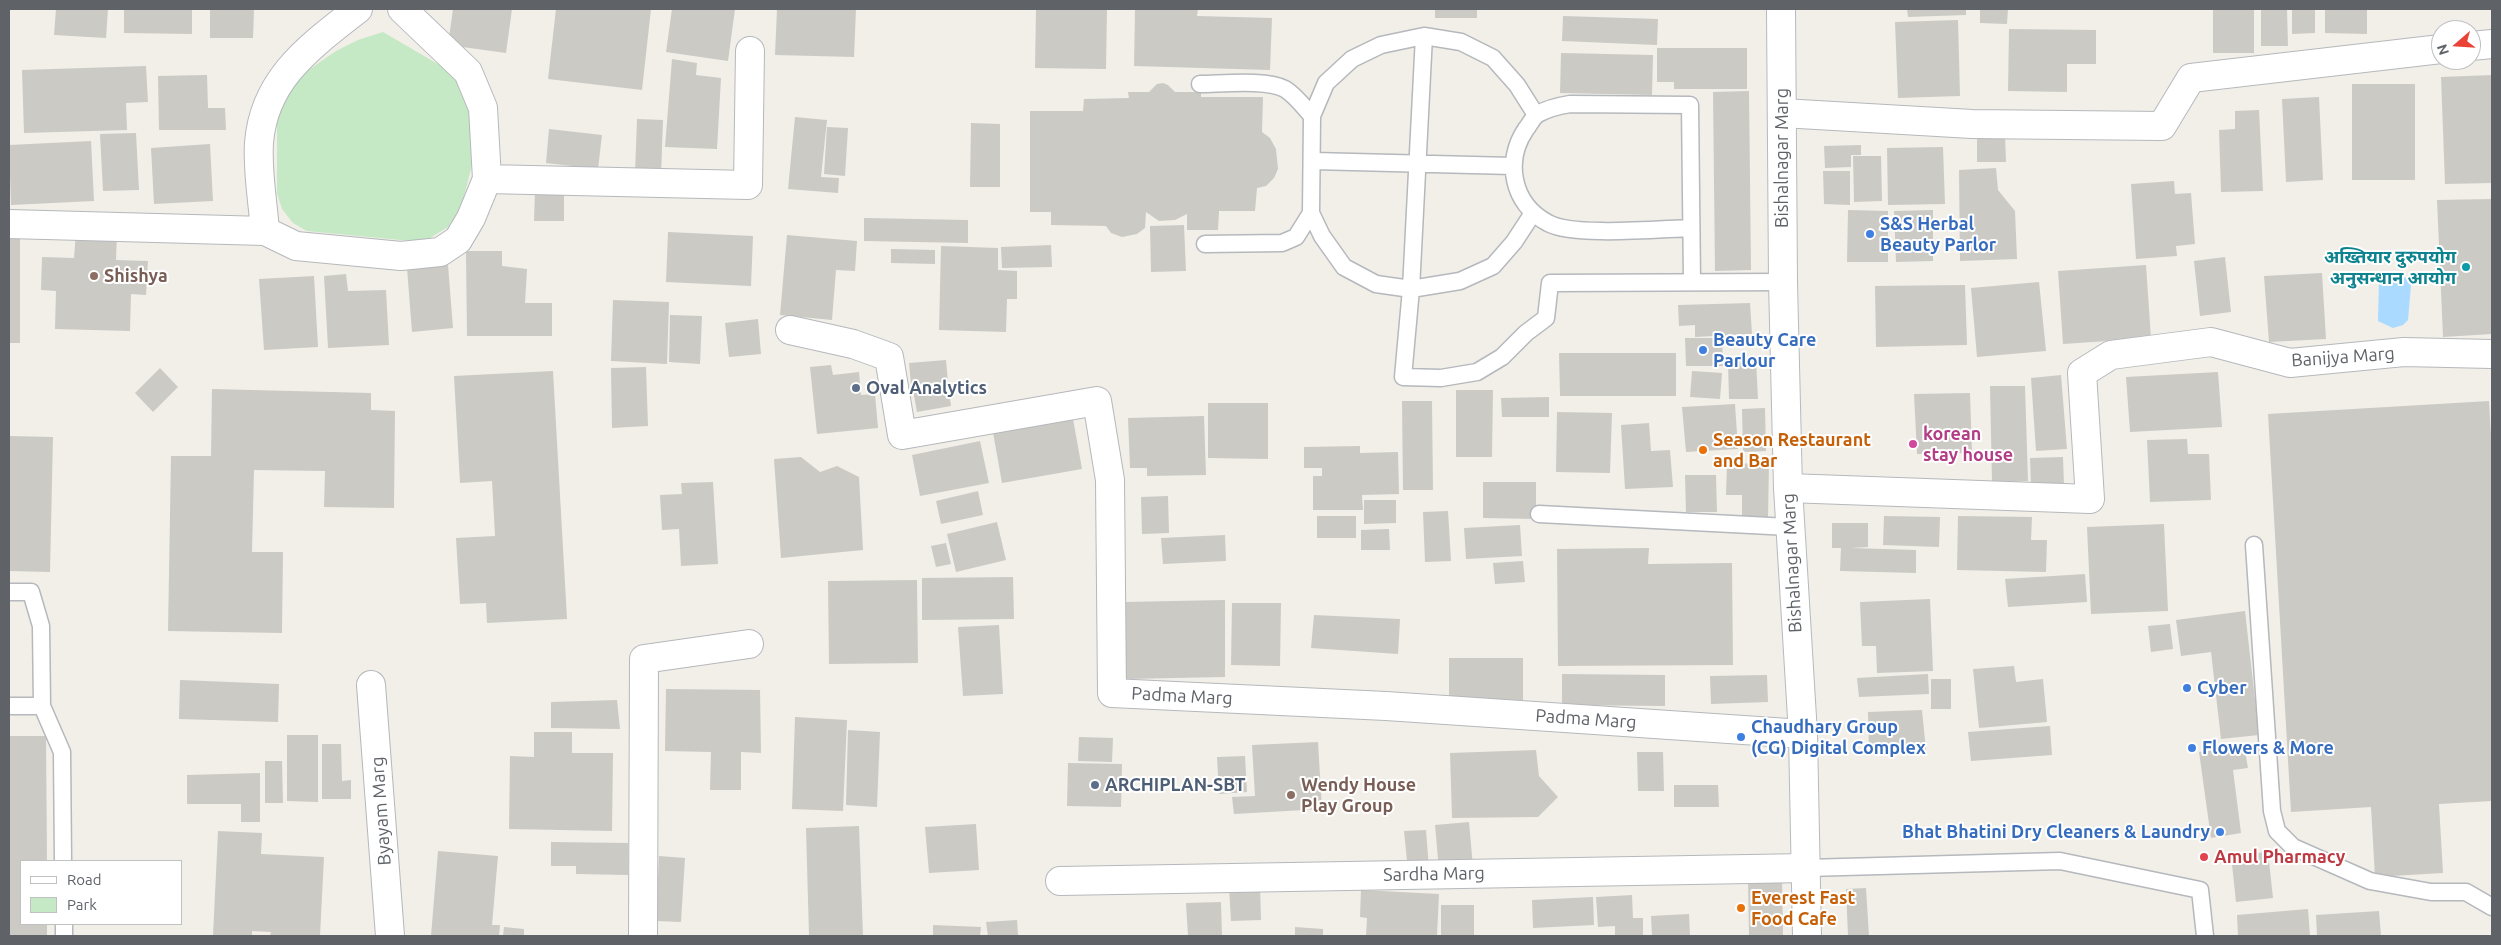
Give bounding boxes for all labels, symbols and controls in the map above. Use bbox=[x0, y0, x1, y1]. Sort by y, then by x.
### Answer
north arrow bbox=[2431, 20, 2481, 70]
text: N bbox=[2433, 42, 2452, 57]
street label: Bishalnagar Marg bbox=[1771, 88, 1793, 228]
place label: S&S Herbal Beauty Parlor bbox=[1880, 213, 1996, 255]
marker: S&S Herbal Beauty Parlor bbox=[1864, 228, 1876, 240]
place label: अख्तियार दुरुपयोग अनुसन्धान आयोग bbox=[2324, 246, 2456, 288]
marker: अख्तियार दुरुपयोग अनुसन्धान आयोग bbox=[2460, 261, 2472, 273]
place label: Shishya bbox=[104, 265, 168, 287]
marker: Shishya bbox=[88, 270, 100, 282]
place label: Beauty Care Parlour bbox=[1713, 329, 1816, 372]
street label: Banijya Marg bbox=[2290, 343, 2396, 371]
marker: Beauty Care Parlour bbox=[1697, 344, 1709, 356]
place label: Oval Analytics bbox=[866, 377, 987, 399]
marker: Oval Analytics bbox=[850, 382, 862, 394]
place label: korean stay house bbox=[1923, 423, 2013, 466]
place label: Season Restaurant and Bar bbox=[1713, 429, 1871, 472]
marker: korean stay house bbox=[1907, 438, 1919, 450]
marker: Season Restaurant and Bar bbox=[1697, 444, 1709, 456]
street label: Bishalnagar Marg bbox=[1778, 493, 1806, 633]
place label: Cyber bbox=[2197, 677, 2247, 699]
marker: Cyber bbox=[2181, 682, 2193, 694]
street label: Padma Marg bbox=[1131, 683, 1233, 709]
street label: Padma Marg bbox=[1535, 705, 1637, 733]
place label: Chaudhary Group (CG) Digital Complex bbox=[1751, 716, 1926, 759]
marker: Chaudhary Group (CG) Digital Complex bbox=[1735, 731, 1747, 743]
place label: Flowers & More bbox=[2202, 737, 2334, 759]
marker: Flowers & More bbox=[2186, 742, 2198, 754]
street label: Byayam Marg bbox=[366, 756, 396, 866]
place label: ARCHIPLAN-SBT bbox=[1105, 774, 1246, 796]
place label: Wendy House Play Group bbox=[1301, 774, 1416, 816]
marker: ARCHIPLAN-SBT bbox=[1089, 779, 1101, 791]
marker: Wendy House Play Group bbox=[1285, 789, 1297, 801]
place label: Bhat Bhatini Dry Cleaners & Laundry bbox=[1902, 821, 2210, 843]
marker: Bhat Bhatini Dry Cleaners & Laundry bbox=[2214, 826, 2226, 838]
place label: Amul Pharmacy bbox=[2214, 846, 2345, 868]
marker: Amul Pharmacy bbox=[2198, 851, 2210, 863]
legend bbox=[20, 860, 182, 925]
street label: Sardha Marg bbox=[1383, 862, 1485, 886]
text: Road bbox=[67, 871, 102, 888]
place label: Everest Fast Food Cafe bbox=[1751, 887, 1855, 930]
text: Park bbox=[67, 896, 97, 913]
marker: Everest Fast Food Cafe bbox=[1735, 902, 1747, 914]

